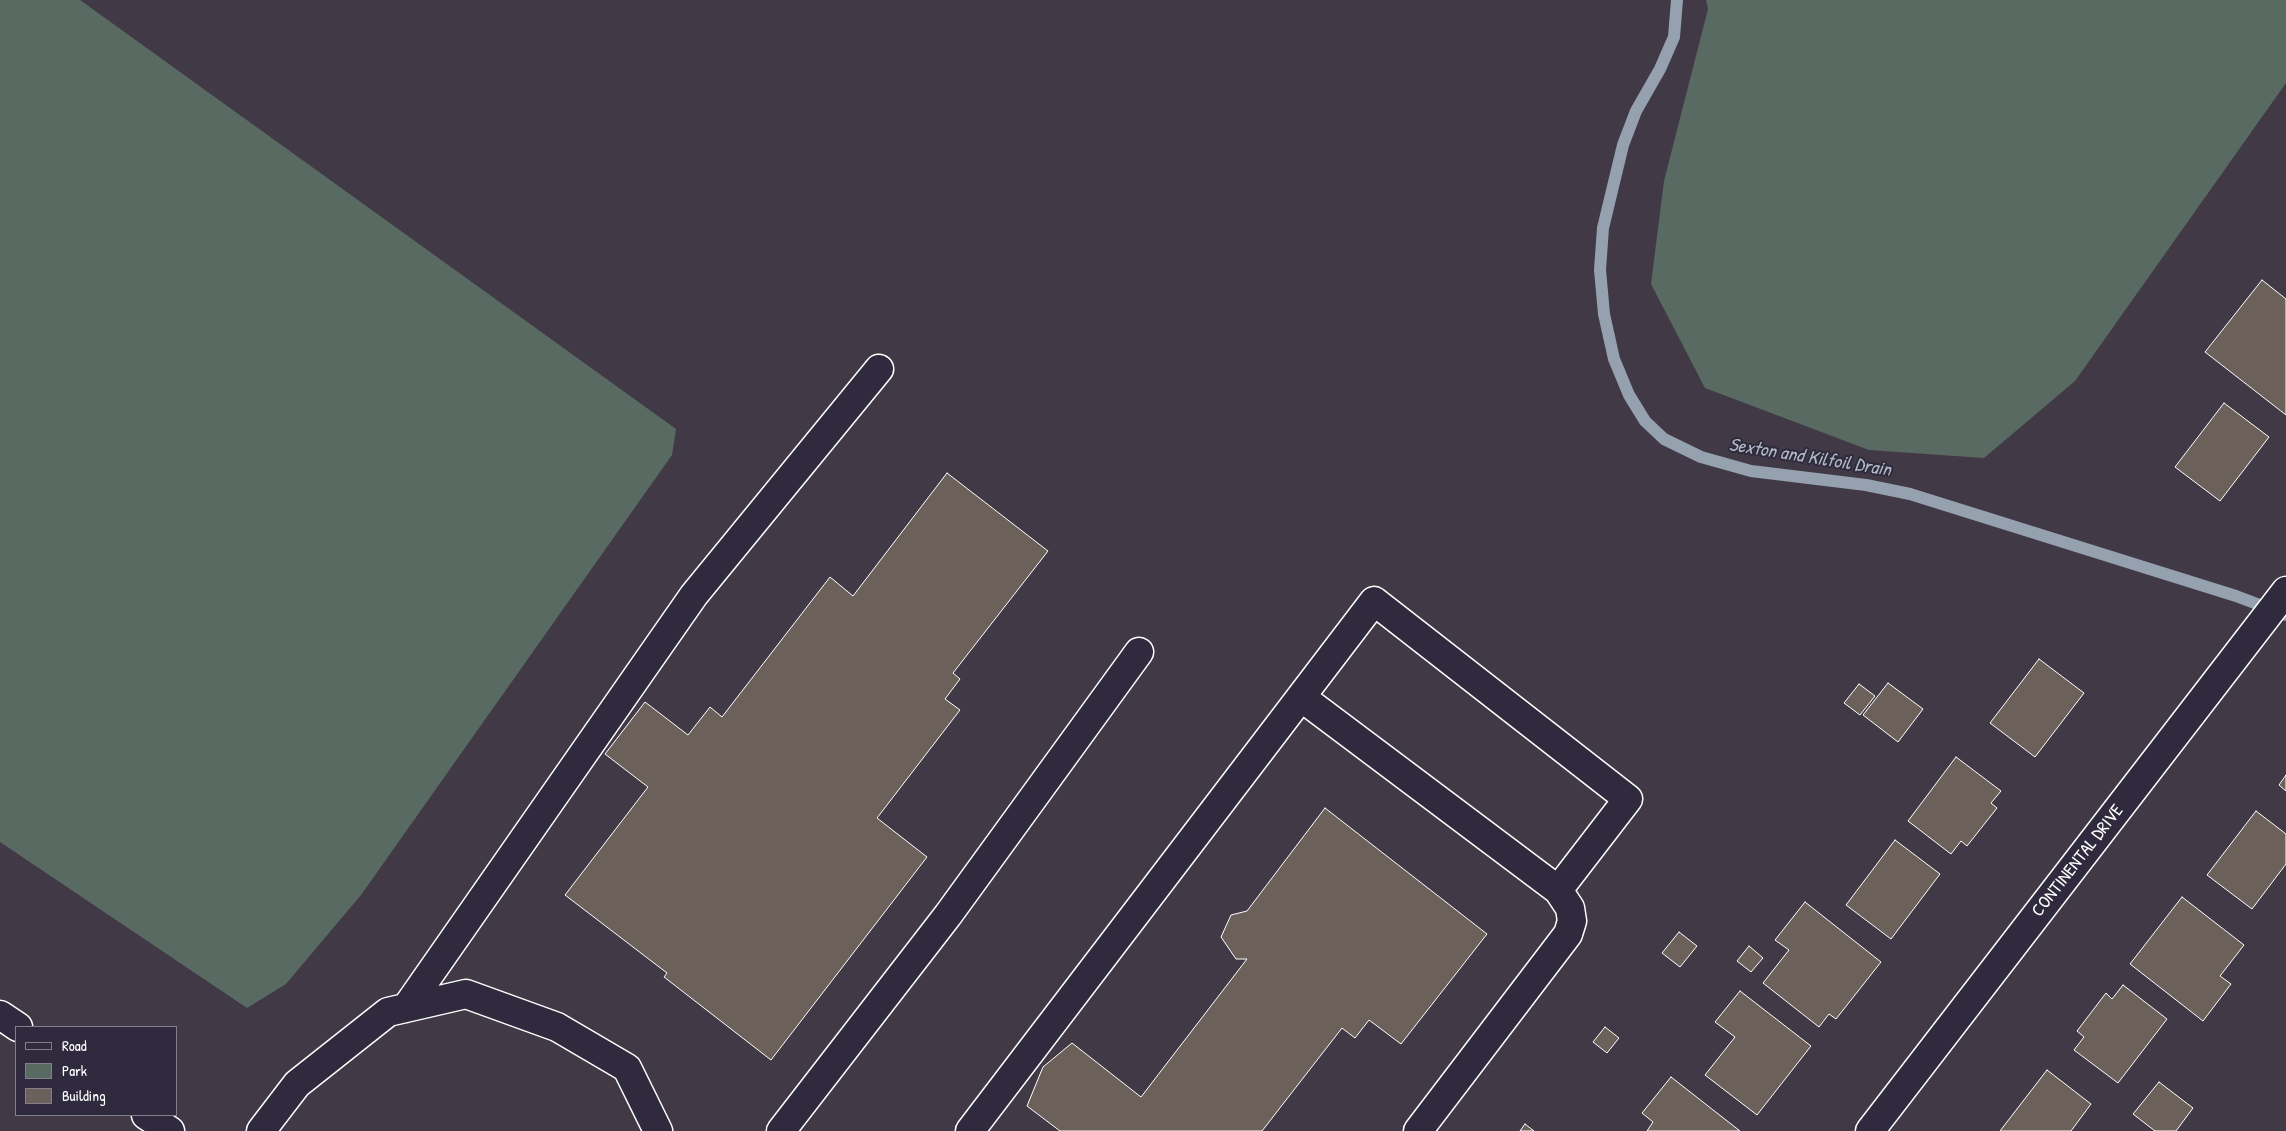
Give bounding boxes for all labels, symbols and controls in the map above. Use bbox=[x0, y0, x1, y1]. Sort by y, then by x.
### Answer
water label: Sexton and Kilfoil Drain bbox=[1727, 434, 1893, 482]
street label: CONTINENTAL DRIVE bbox=[2028, 801, 2128, 921]
legend bbox=[15, 1026, 178, 1116]
text: Road bbox=[62, 1035, 87, 1056]
text: Park bbox=[62, 1060, 87, 1081]
text: Building bbox=[62, 1085, 106, 1106]

